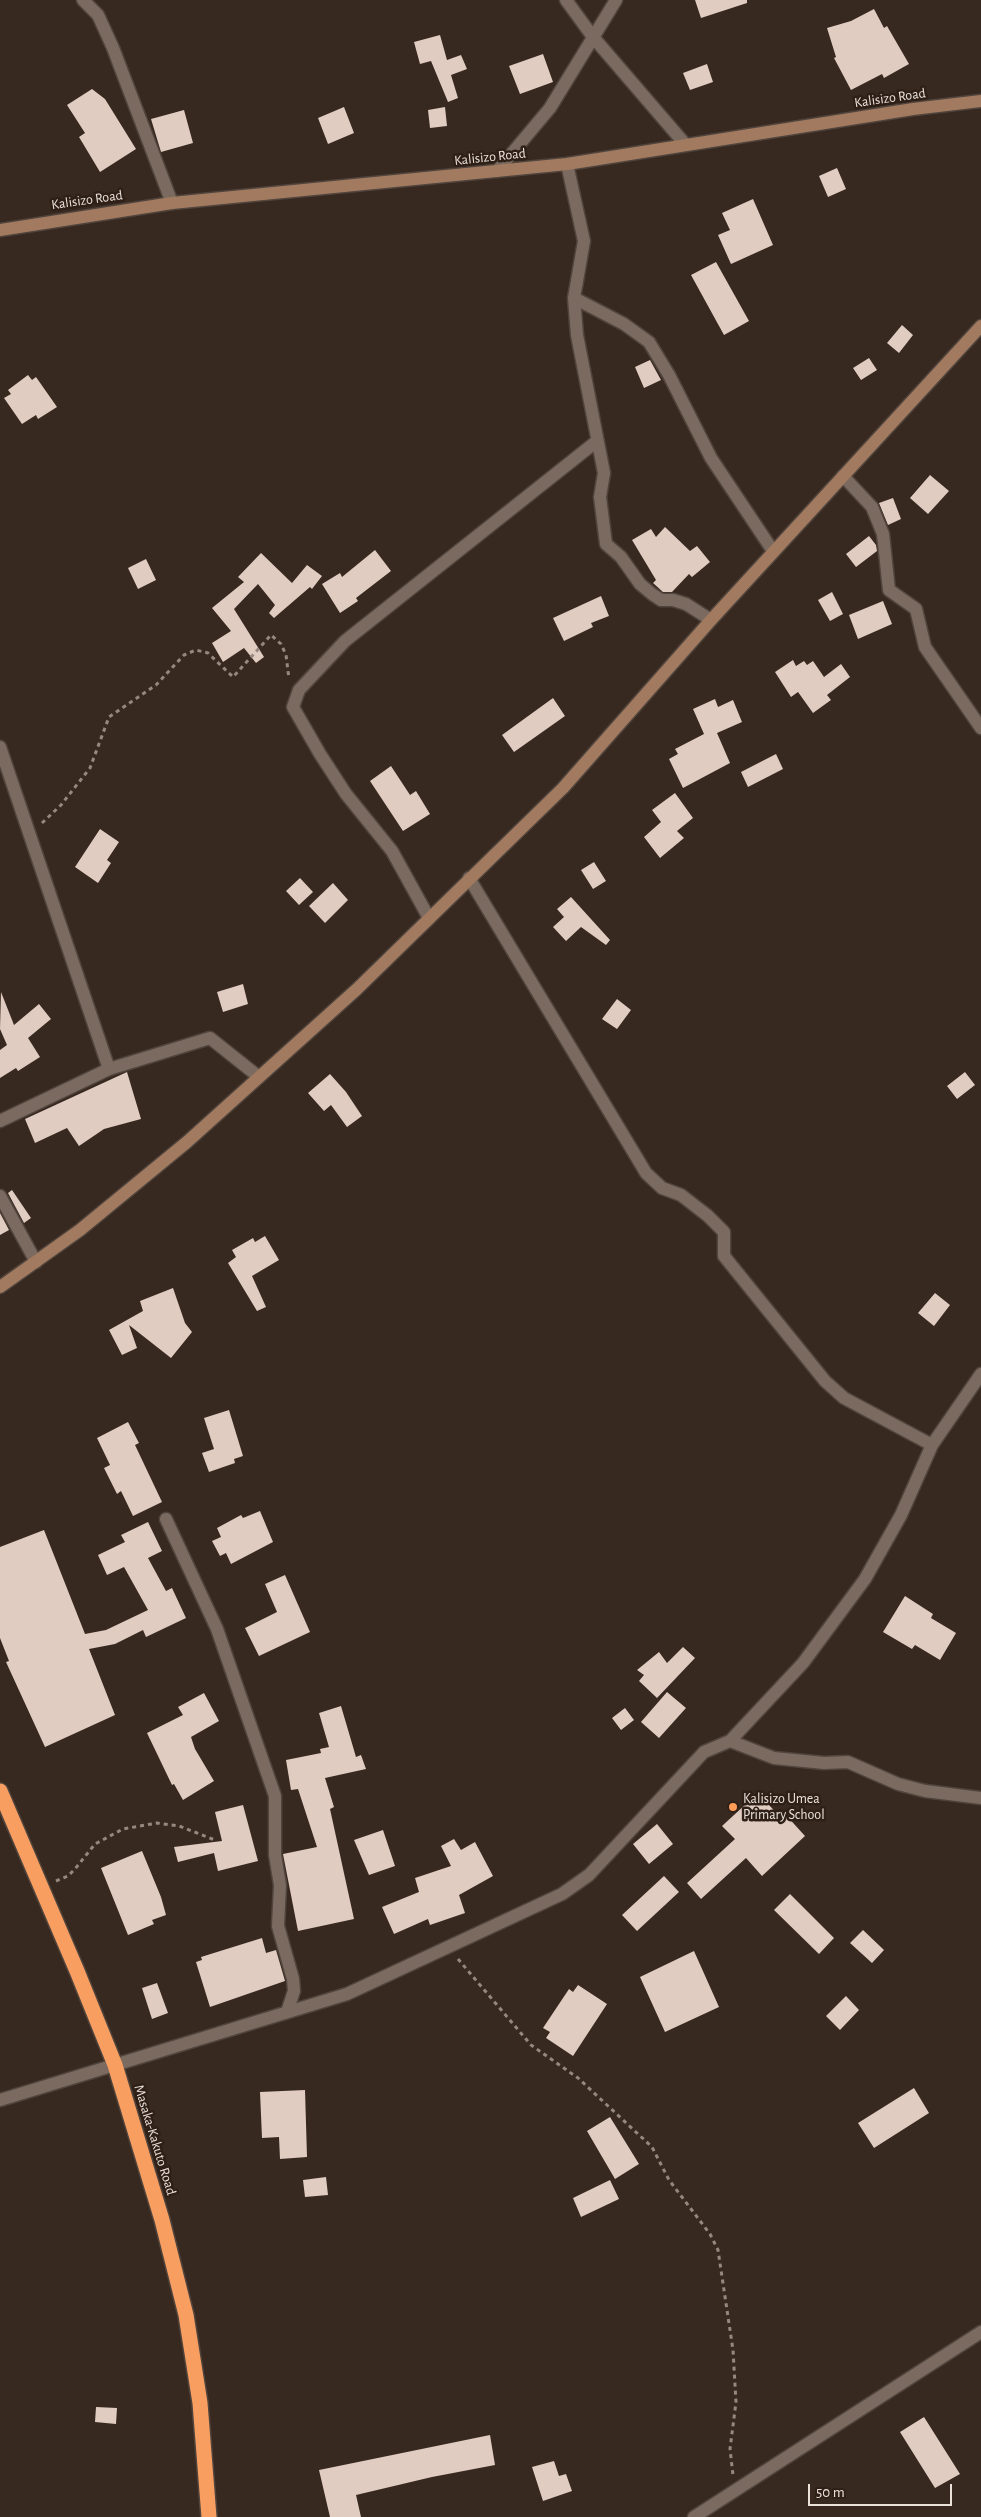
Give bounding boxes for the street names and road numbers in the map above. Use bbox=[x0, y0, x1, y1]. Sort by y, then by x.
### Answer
street label: Kalisizo Road bbox=[853, 85, 927, 111]
street label: Kalisizo Road bbox=[453, 145, 527, 169]
street label: Kalisizo Road bbox=[50, 187, 124, 213]
street label: Masaka-Kakuto Road bbox=[130, 2083, 180, 2197]

